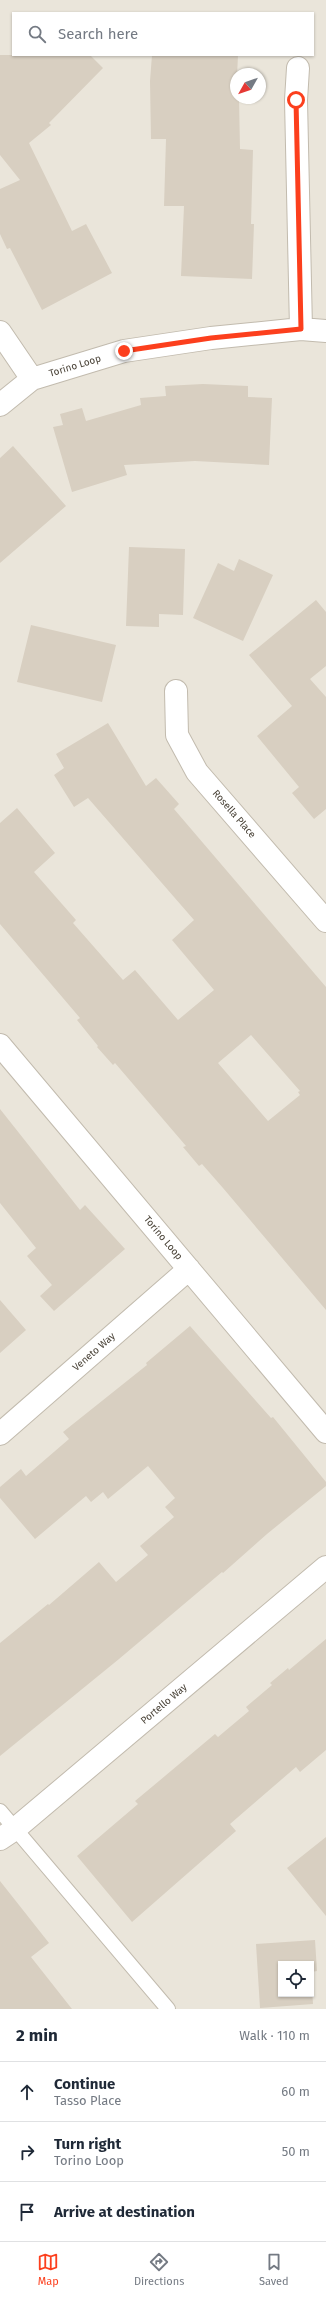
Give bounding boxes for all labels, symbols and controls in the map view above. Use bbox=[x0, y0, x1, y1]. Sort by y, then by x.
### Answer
search box bbox=[12, 12, 314, 56]
icon: search bbox=[26, 23, 48, 45]
text: Search here bbox=[58, 25, 138, 43]
north arrow bbox=[230, 68, 266, 104]
route start bbox=[287, 91, 305, 109]
route end bbox=[115, 342, 133, 360]
street label: Torino Loop bbox=[48, 352, 103, 380]
street label: Rosella Place bbox=[210, 787, 258, 841]
street label: Torino Loop bbox=[141, 1214, 185, 1263]
street label: Veneto Way bbox=[70, 1330, 118, 1374]
street label: Portello Way bbox=[138, 1681, 190, 1727]
map controls bbox=[278, 1961, 314, 1997]
button: locate bbox=[278, 1961, 314, 1997]
text: 2 min bbox=[16, 2025, 58, 2046]
text: Walk · 110 m bbox=[239, 2028, 310, 2043]
text: Continue bbox=[54, 2075, 115, 2093]
icon: ahead bbox=[16, 2081, 38, 2103]
text: 60 m bbox=[281, 2084, 310, 2099]
text: Tasso Place bbox=[54, 2093, 121, 2108]
text: Turn right bbox=[54, 2135, 121, 2153]
icon: right bbox=[16, 2141, 38, 2163]
text: 50 m bbox=[282, 2144, 310, 2159]
text: Torino Loop bbox=[54, 2153, 124, 2168]
icon: arrive bbox=[16, 2201, 38, 2223]
text: Arrive at destination bbox=[54, 2203, 195, 2221]
tab: Map bbox=[37, 2251, 59, 2288]
tab: Directions bbox=[134, 2251, 184, 2288]
tab: Saved bbox=[259, 2251, 289, 2288]

